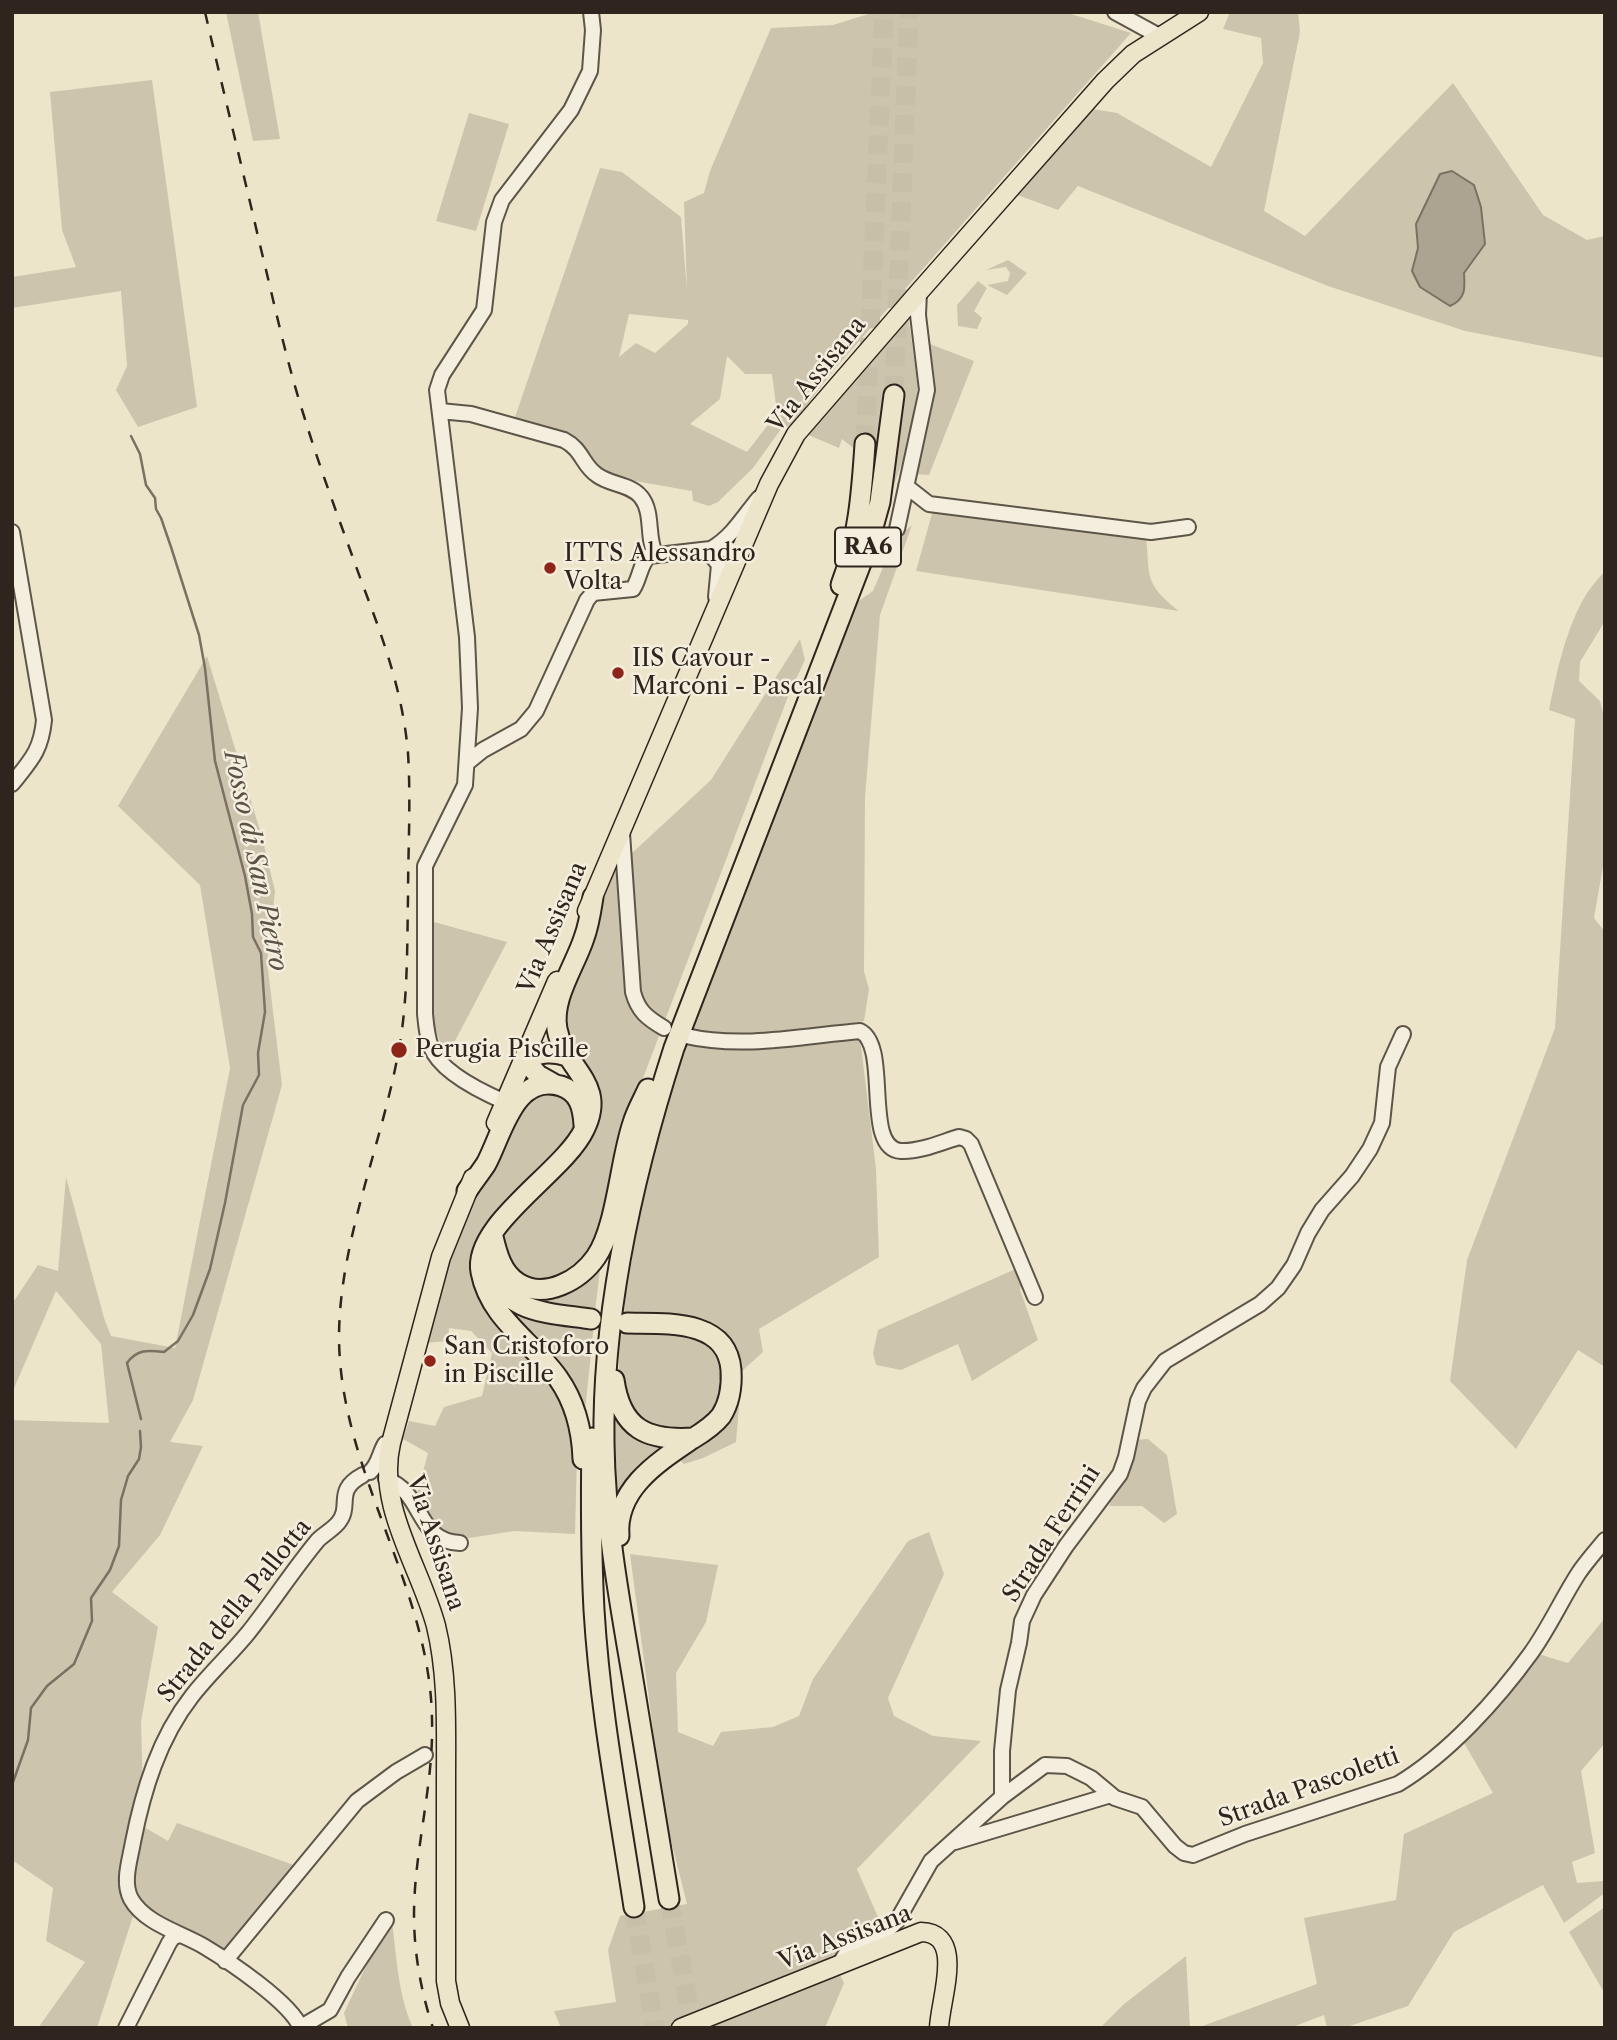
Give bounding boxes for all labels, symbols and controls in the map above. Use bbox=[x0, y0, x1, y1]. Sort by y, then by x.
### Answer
street label: Via Assisana bbox=[762, 311, 872, 439]
road number: RA6 bbox=[835, 527, 901, 566]
place label: ITTS Alessandro Volta bbox=[564, 540, 756, 596]
marker: ITTS Alessandro Volta bbox=[542, 560, 558, 576]
place label: IIS Cavour - Marconi - Pascal bbox=[632, 645, 823, 701]
marker: IIS Cavour - Marconi - Pascal bbox=[610, 665, 626, 681]
water label: Fosso di San Pietro bbox=[216, 748, 294, 974]
street label: Via Assisana bbox=[512, 858, 594, 998]
place label: Perugia Piscille bbox=[415, 1036, 589, 1064]
marker: Perugia Piscille bbox=[389, 1040, 409, 1060]
place label: San Cristoforo in Piscille bbox=[444, 1333, 609, 1389]
marker: San Cristoforo in Piscille bbox=[422, 1353, 438, 1369]
street label: Strada Ferrini bbox=[997, 1460, 1107, 1608]
street label: Via Assisana bbox=[400, 1472, 470, 1614]
street label: Strada della Pallotta bbox=[152, 1514, 318, 1708]
street label: Strada Pascoletti bbox=[1215, 1742, 1403, 1834]
street label: Via Assisana bbox=[774, 1899, 916, 1977]

